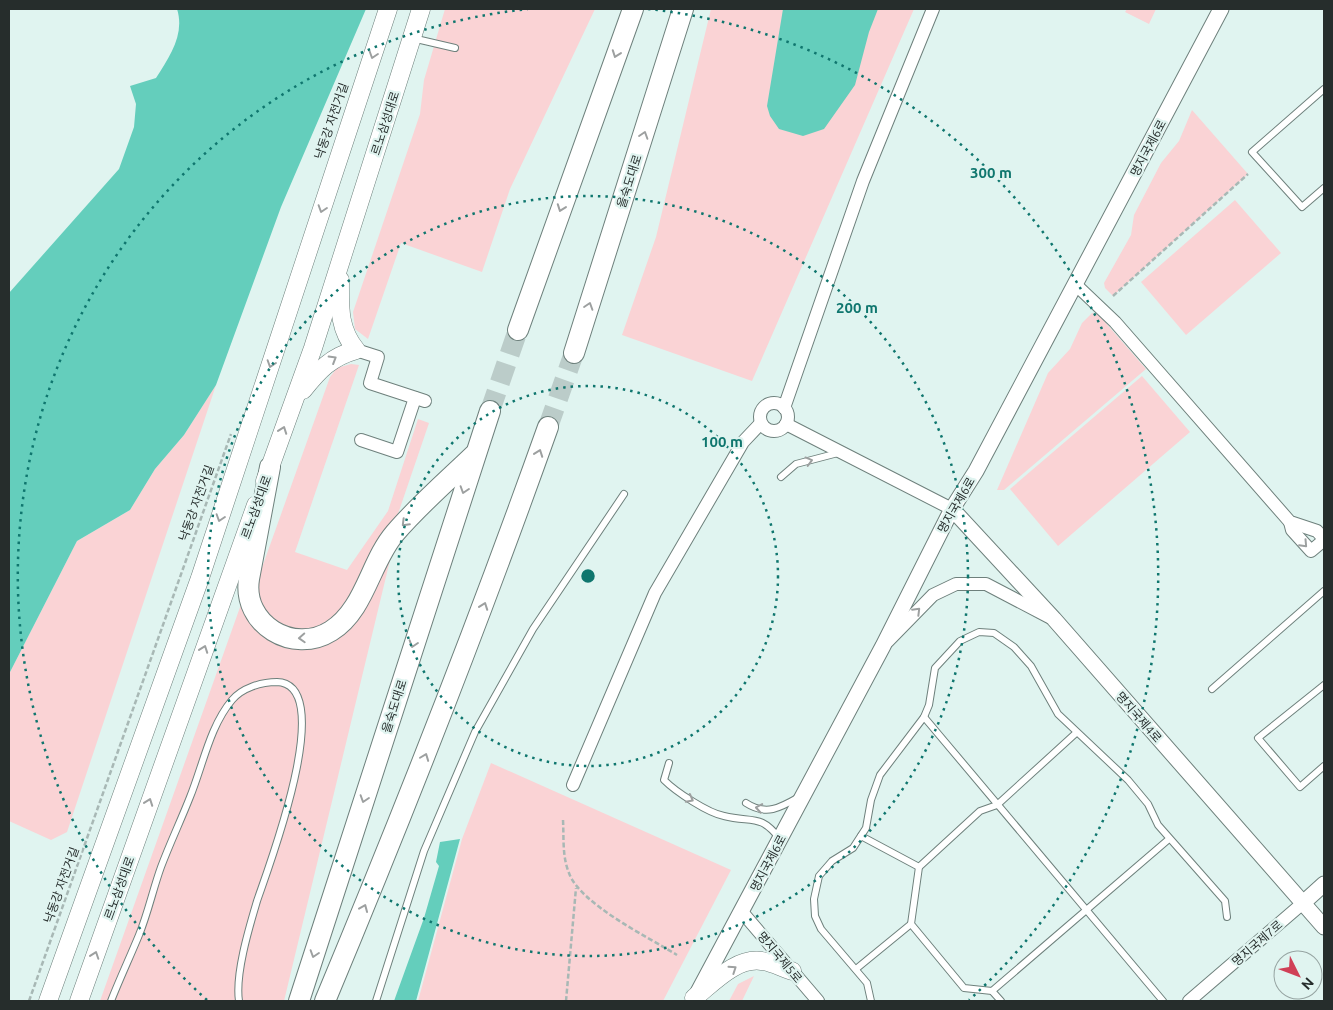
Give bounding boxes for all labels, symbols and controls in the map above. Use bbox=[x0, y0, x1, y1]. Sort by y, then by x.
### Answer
one-way arrow bbox=[369, 50, 379, 59]
one-way arrow bbox=[612, 50, 622, 58]
street label: 낙동강 자전거길 bbox=[312, 81, 350, 161]
street label: 르노삼성대로 bbox=[369, 89, 401, 157]
street label: 명지국제6로 bbox=[1128, 118, 1168, 178]
one-way arrow bbox=[638, 131, 648, 139]
street label: 을숙도대로 bbox=[614, 153, 644, 209]
text: 300 m bbox=[970, 164, 1012, 181]
one-way arrow bbox=[557, 203, 567, 211]
one-way arrow bbox=[318, 205, 328, 213]
text: 200 m bbox=[836, 299, 878, 316]
one-way arrow bbox=[583, 303, 593, 311]
one-way arrow bbox=[328, 355, 337, 365]
one-way arrow bbox=[267, 359, 277, 367]
one-way arrow bbox=[277, 427, 287, 435]
text: 100 m bbox=[701, 433, 743, 450]
one-way arrow bbox=[533, 449, 543, 458]
one-way arrow bbox=[804, 456, 812, 466]
street label: 낙동강 자전거길 bbox=[176, 463, 216, 543]
street label: 르노삼성대로 bbox=[239, 474, 273, 540]
street label: 명지국제6로 bbox=[935, 475, 977, 535]
one-way arrow bbox=[460, 485, 470, 494]
one-way arrow bbox=[216, 513, 226, 522]
one-way arrow bbox=[402, 517, 411, 526]
one-way arrow bbox=[1298, 538, 1307, 547]
centre of rings bbox=[579, 567, 597, 585]
one-way arrow bbox=[478, 602, 488, 611]
one-way arrow bbox=[912, 608, 921, 617]
one-way arrow bbox=[298, 633, 306, 644]
one-way arrow bbox=[409, 640, 419, 648]
one-way arrow bbox=[199, 645, 209, 654]
street label: 을숙도대로 bbox=[379, 678, 409, 734]
street label: 명지국제4로 bbox=[1114, 689, 1164, 745]
one-way arrow bbox=[419, 753, 430, 762]
one-way arrow bbox=[684, 793, 693, 803]
one-way arrow bbox=[360, 795, 370, 803]
one-way arrow bbox=[143, 798, 153, 807]
one-way arrow bbox=[755, 803, 763, 813]
street label: 명지국제6로 bbox=[748, 833, 788, 893]
street label: 낙동강 자전거길 bbox=[41, 845, 81, 925]
street label: 르노삼성대로 bbox=[102, 855, 136, 921]
one-way arrow bbox=[358, 904, 369, 913]
street label: 명지국제7로 bbox=[1229, 918, 1285, 968]
street label: 명지국제5로 bbox=[755, 929, 805, 985]
one-way arrow bbox=[310, 949, 320, 958]
north arrow bbox=[1273, 950, 1323, 1000]
one-way arrow bbox=[89, 951, 99, 960]
one-way arrow bbox=[728, 965, 737, 975]
text: N bbox=[1298, 974, 1317, 993]

